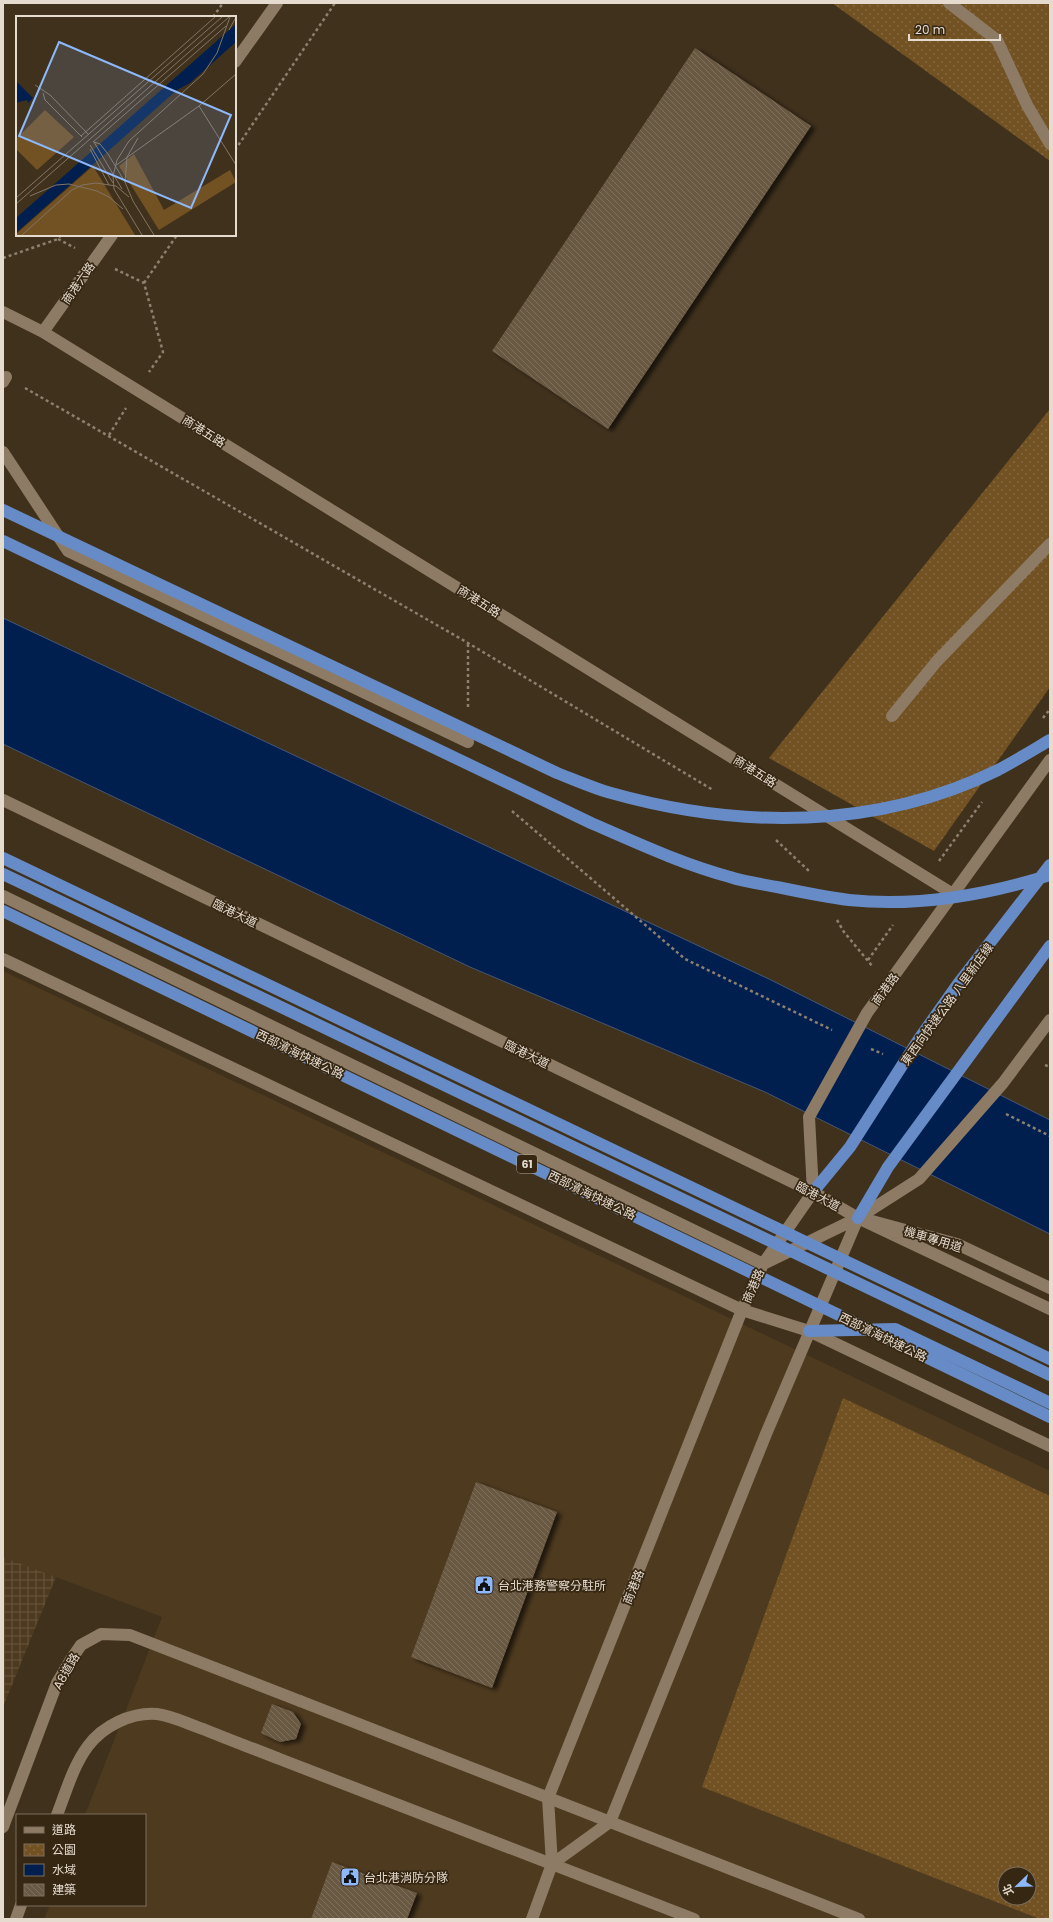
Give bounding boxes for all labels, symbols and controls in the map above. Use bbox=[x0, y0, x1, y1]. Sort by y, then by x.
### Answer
inset map bbox=[16, 16, 236, 236]
scale bar bbox=[909, 16, 1000, 42]
text: 20 m bbox=[915, 21, 945, 38]
street label: 商港六路 bbox=[57, 258, 99, 308]
street label: 商港五路 bbox=[179, 411, 229, 451]
street label: 商港五路 bbox=[454, 581, 504, 621]
street label: 商港五路 bbox=[730, 751, 780, 791]
street label: 臨港大道 bbox=[210, 895, 260, 931]
street label: 東西向快速公路 八里新店線 bbox=[897, 939, 997, 1069]
street label: 商港路 bbox=[868, 969, 902, 1009]
street label: 西部濱海快速公路 bbox=[253, 1025, 347, 1083]
street label: 臨港大道 bbox=[502, 1036, 552, 1072]
road number: 61 bbox=[517, 1155, 537, 1173]
street label: 西部濱海快速公路 bbox=[545, 1166, 639, 1224]
street label: 臨港大道 bbox=[793, 1177, 843, 1215]
street label: 機車專用道 bbox=[902, 1222, 964, 1256]
street label: 商港路 bbox=[738, 1266, 768, 1306]
street label: 西部濱海快速公路 bbox=[836, 1308, 930, 1366]
street label: 商港路 bbox=[618, 1567, 648, 1607]
public building icon: 台北港務警察分駐所 bbox=[473, 1574, 495, 1596]
place label: 台北港務警察分駐所 bbox=[498, 1577, 606, 1594]
street label: A8道路 bbox=[49, 1650, 83, 1692]
legend bbox=[16, 1814, 146, 1906]
text: 道路 bbox=[52, 1821, 76, 1838]
text: 公園 bbox=[52, 1841, 76, 1858]
text: 水域 bbox=[52, 1861, 76, 1878]
public building icon: 台北港消防分隊 bbox=[339, 1866, 361, 1888]
north arrow bbox=[997, 1866, 1037, 1906]
place label: 台北港消防分隊 bbox=[364, 1869, 448, 1886]
text: 建築 bbox=[52, 1881, 76, 1898]
text: 北 bbox=[998, 1882, 1017, 1898]

